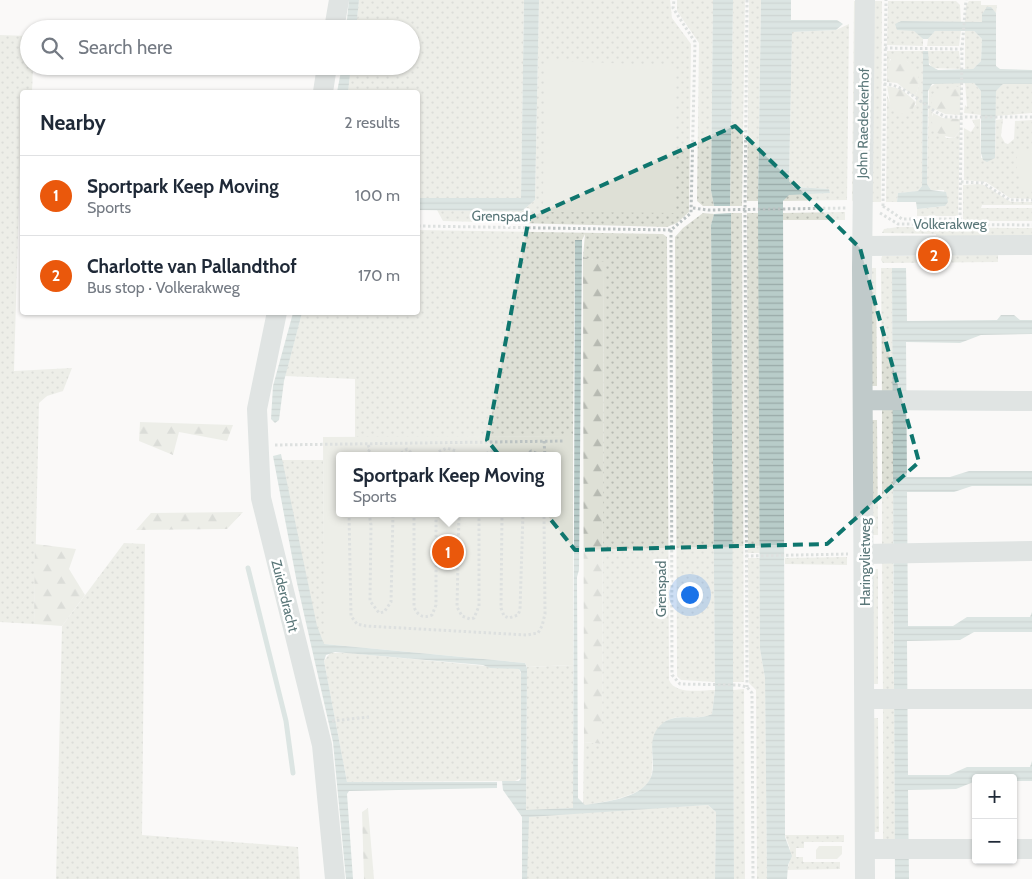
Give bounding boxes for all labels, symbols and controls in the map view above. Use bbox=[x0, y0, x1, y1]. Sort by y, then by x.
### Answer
search box bbox=[20, 20, 420, 75]
icon: search bbox=[38, 34, 66, 62]
text: Search here bbox=[78, 36, 172, 59]
street label: John Raedeckerhof bbox=[853, 67, 873, 179]
text: Nearby bbox=[40, 110, 106, 135]
text: 2 results bbox=[344, 113, 400, 132]
text: Sportpark Keep Moving bbox=[87, 175, 279, 198]
text: 1 bbox=[53, 186, 59, 205]
text: 100 m bbox=[355, 186, 400, 205]
text: Sports bbox=[87, 198, 131, 217]
street label: Grenspad bbox=[472, 207, 528, 225]
street label: Volkerakweg bbox=[913, 215, 988, 233]
pin: 2 bbox=[918, 236, 950, 274]
text: Charlotte van Pallandthof bbox=[87, 255, 297, 278]
text: 2 bbox=[52, 266, 60, 285]
text: 170 m bbox=[358, 266, 400, 285]
text: Bus stop · Volkerakweg bbox=[87, 278, 240, 297]
popup bbox=[336, 452, 561, 517]
text: Sportpark Keep Moving bbox=[353, 464, 544, 487]
text: Sports bbox=[353, 487, 397, 506]
street label: Haringvlietweg bbox=[856, 517, 874, 606]
pin: 1 bbox=[432, 533, 464, 571]
street label: Zuiderdracht bbox=[267, 558, 303, 634]
street label: Grenspad bbox=[652, 561, 670, 617]
your location bbox=[677, 582, 703, 608]
map controls bbox=[972, 774, 1017, 864]
button: + bbox=[972, 774, 1017, 819]
button: − bbox=[972, 819, 1017, 864]

